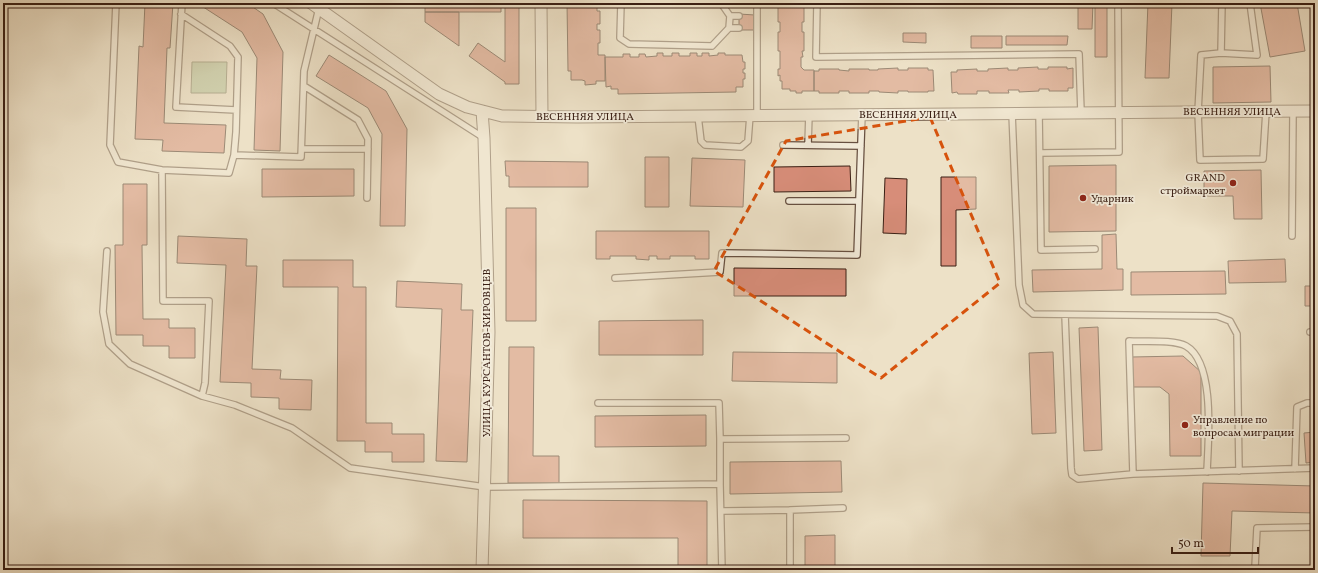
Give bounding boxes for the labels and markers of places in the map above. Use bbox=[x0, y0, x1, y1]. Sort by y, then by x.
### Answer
place label: GRAND строймаркет bbox=[1160, 171, 1225, 199]
marker: GRAND строймаркет bbox=[1228, 178, 1238, 188]
place label: Ударник bbox=[1091, 192, 1134, 207]
marker: Ударник bbox=[1078, 193, 1088, 203]
place label: Управление по вопросам миграции bbox=[1193, 413, 1294, 441]
marker: Управление по вопросам миграции bbox=[1180, 420, 1190, 430]

